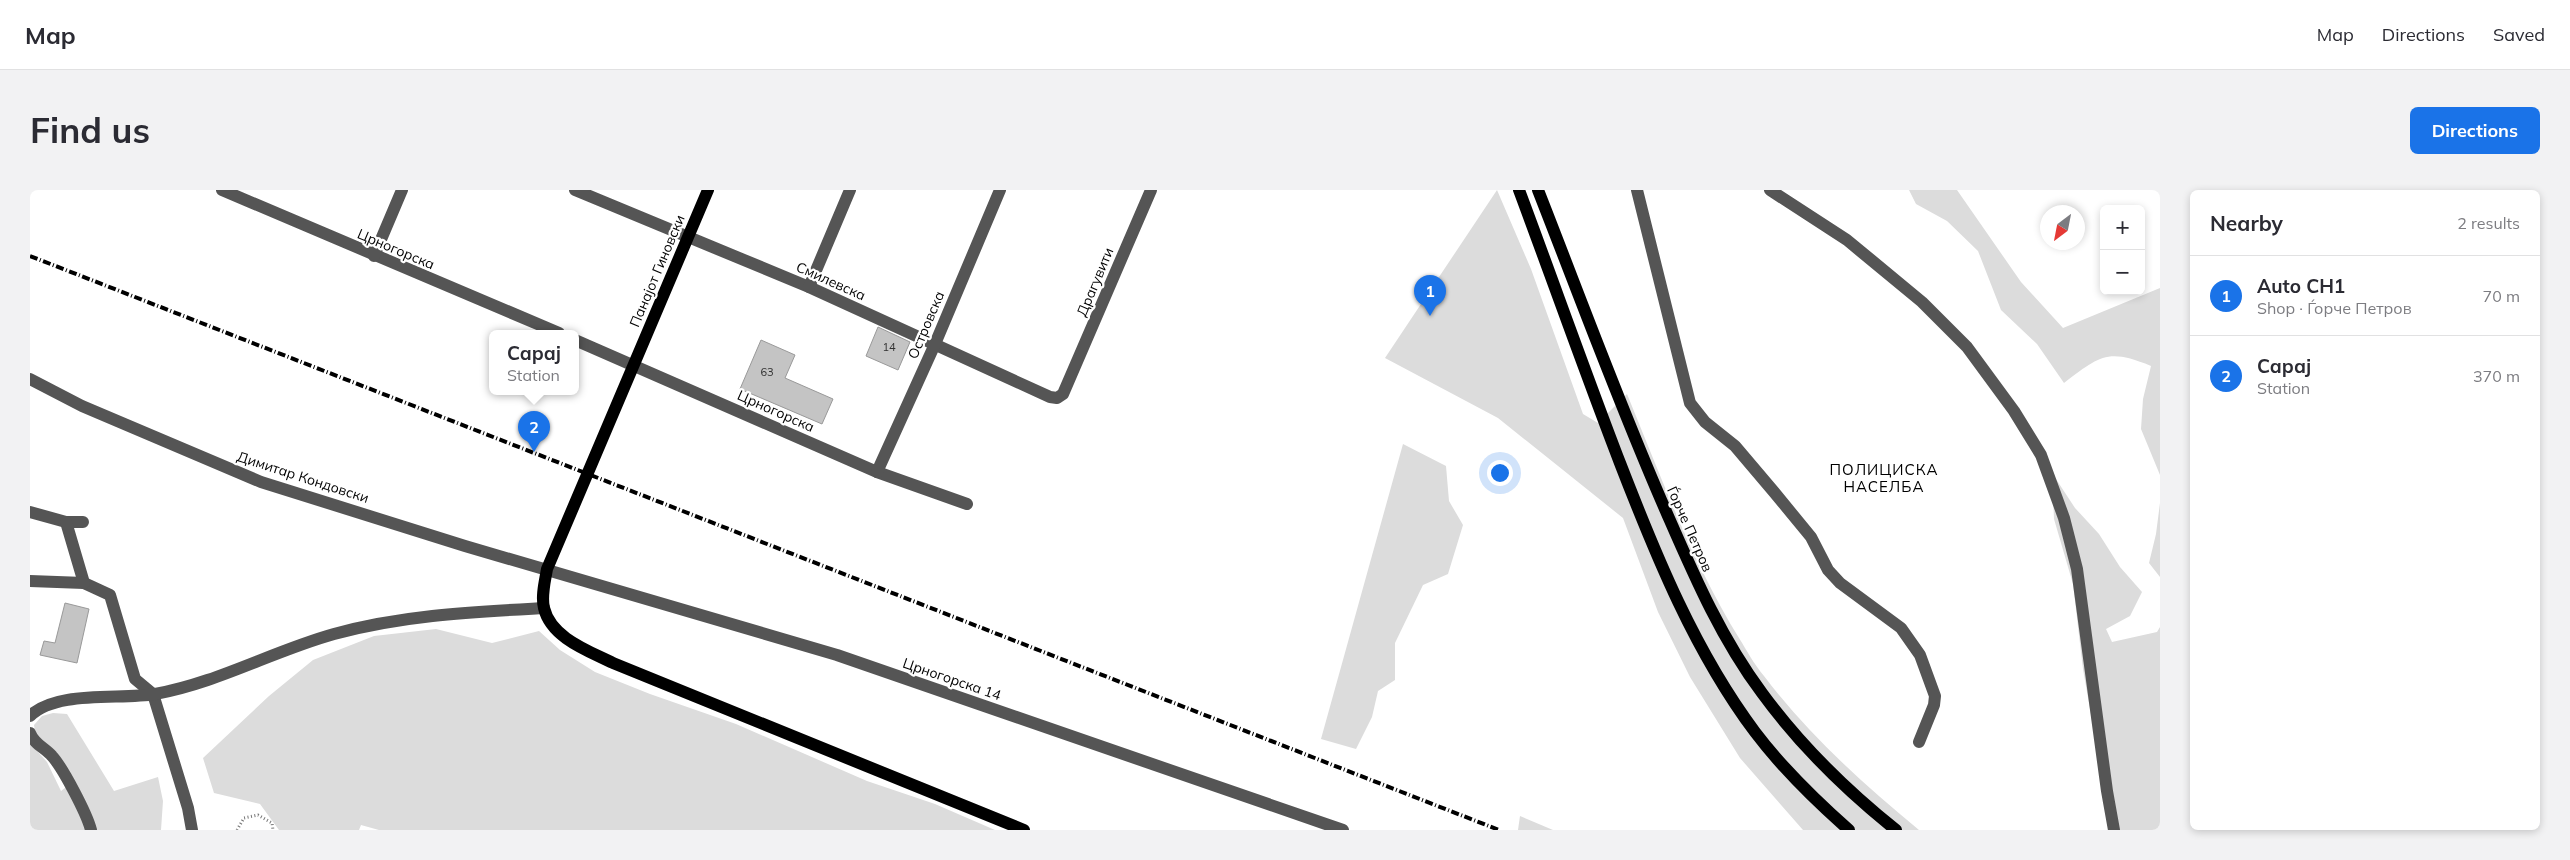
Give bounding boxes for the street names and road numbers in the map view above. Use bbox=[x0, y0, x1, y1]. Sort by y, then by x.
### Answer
street label: Панајот Гиновски bbox=[625, 212, 689, 330]
street label: Црногорска bbox=[355, 225, 437, 273]
street label: Драгувити bbox=[1072, 245, 1118, 319]
street label: Смилевска bbox=[793, 258, 869, 304]
street label: Островска bbox=[904, 288, 948, 362]
street label: Црногорска bbox=[735, 386, 817, 436]
street label: Димитар Кондовски bbox=[235, 447, 371, 507]
street label: Ѓорче Петров bbox=[1663, 484, 1717, 575]
street label: Црногорска 14 bbox=[900, 654, 1004, 704]

